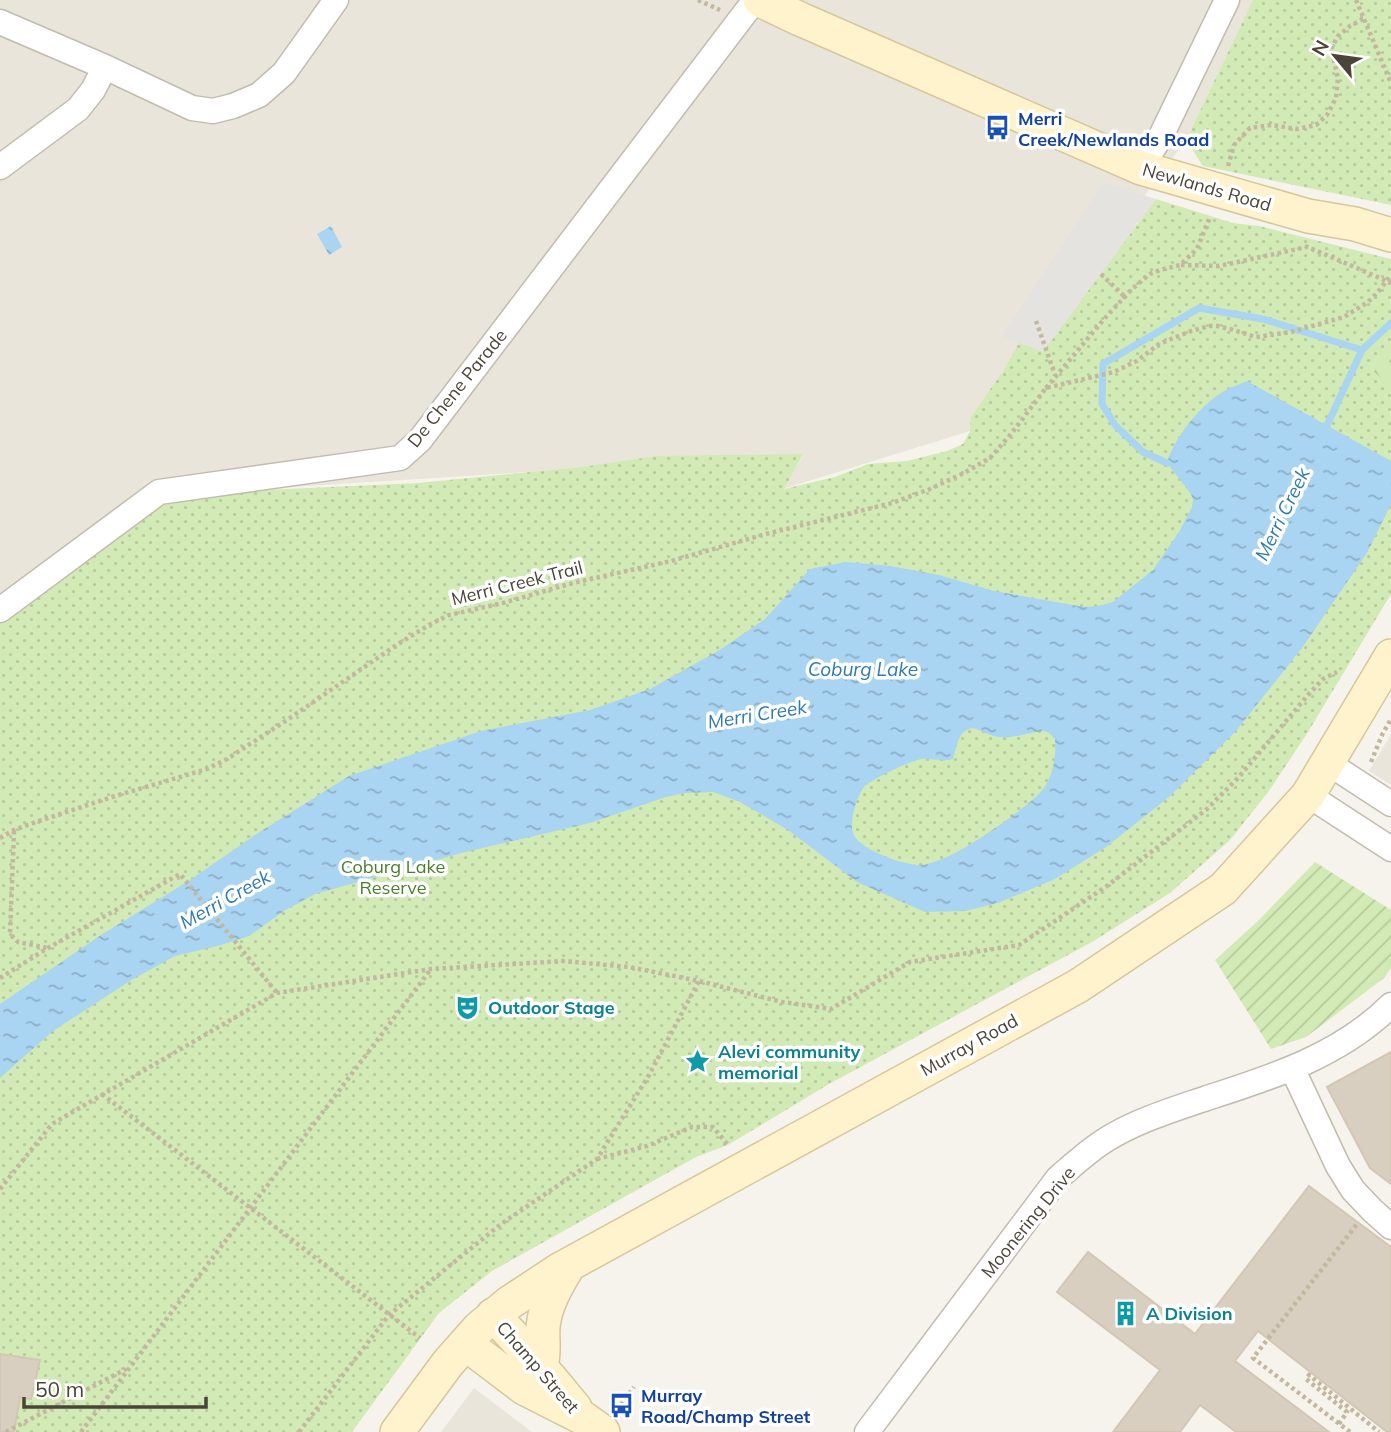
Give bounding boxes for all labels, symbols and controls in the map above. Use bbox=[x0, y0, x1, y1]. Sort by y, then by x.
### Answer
north arrow bbox=[1300, 21, 1370, 91]
text: N bbox=[1306, 36, 1334, 60]
place label: Merri Creek/Newlands Road bbox=[1018, 107, 1209, 151]
bus stop icon: Merri Creek/Newlands Road bbox=[984, 114, 1012, 142]
street label: Newlands Road bbox=[1140, 158, 1274, 216]
street label: De Chene Parade bbox=[402, 324, 512, 452]
water label: Merri Creek bbox=[1249, 463, 1315, 564]
street label: Merri Creek Trail bbox=[449, 556, 585, 610]
water label: Coburg Lake bbox=[808, 657, 918, 681]
water label: Merri Creek bbox=[706, 694, 810, 734]
park label: Coburg Lake Reserve bbox=[341, 855, 445, 899]
water label: Merri Creek bbox=[175, 864, 276, 934]
theatre icon: Outdoor Stage bbox=[454, 993, 482, 1021]
place label: Outdoor Stage bbox=[488, 996, 615, 1019]
street label: Murray Road bbox=[916, 1009, 1022, 1081]
place label: Alevi community memorial bbox=[718, 1040, 860, 1084]
place icon: Alevi community memorial bbox=[684, 1047, 712, 1075]
street label: Moonering Drive bbox=[976, 1162, 1080, 1282]
building icon: A Division bbox=[1112, 1299, 1140, 1327]
place label: A Division bbox=[1146, 1302, 1233, 1325]
street label: Champ Street bbox=[492, 1316, 584, 1418]
scale bar bbox=[24, 1366, 206, 1410]
text: 50 m bbox=[35, 1376, 84, 1402]
place label: Murray Road/Champ Street bbox=[641, 1384, 810, 1428]
bus stop icon: Murray Road/Champ Street bbox=[607, 1391, 635, 1419]

